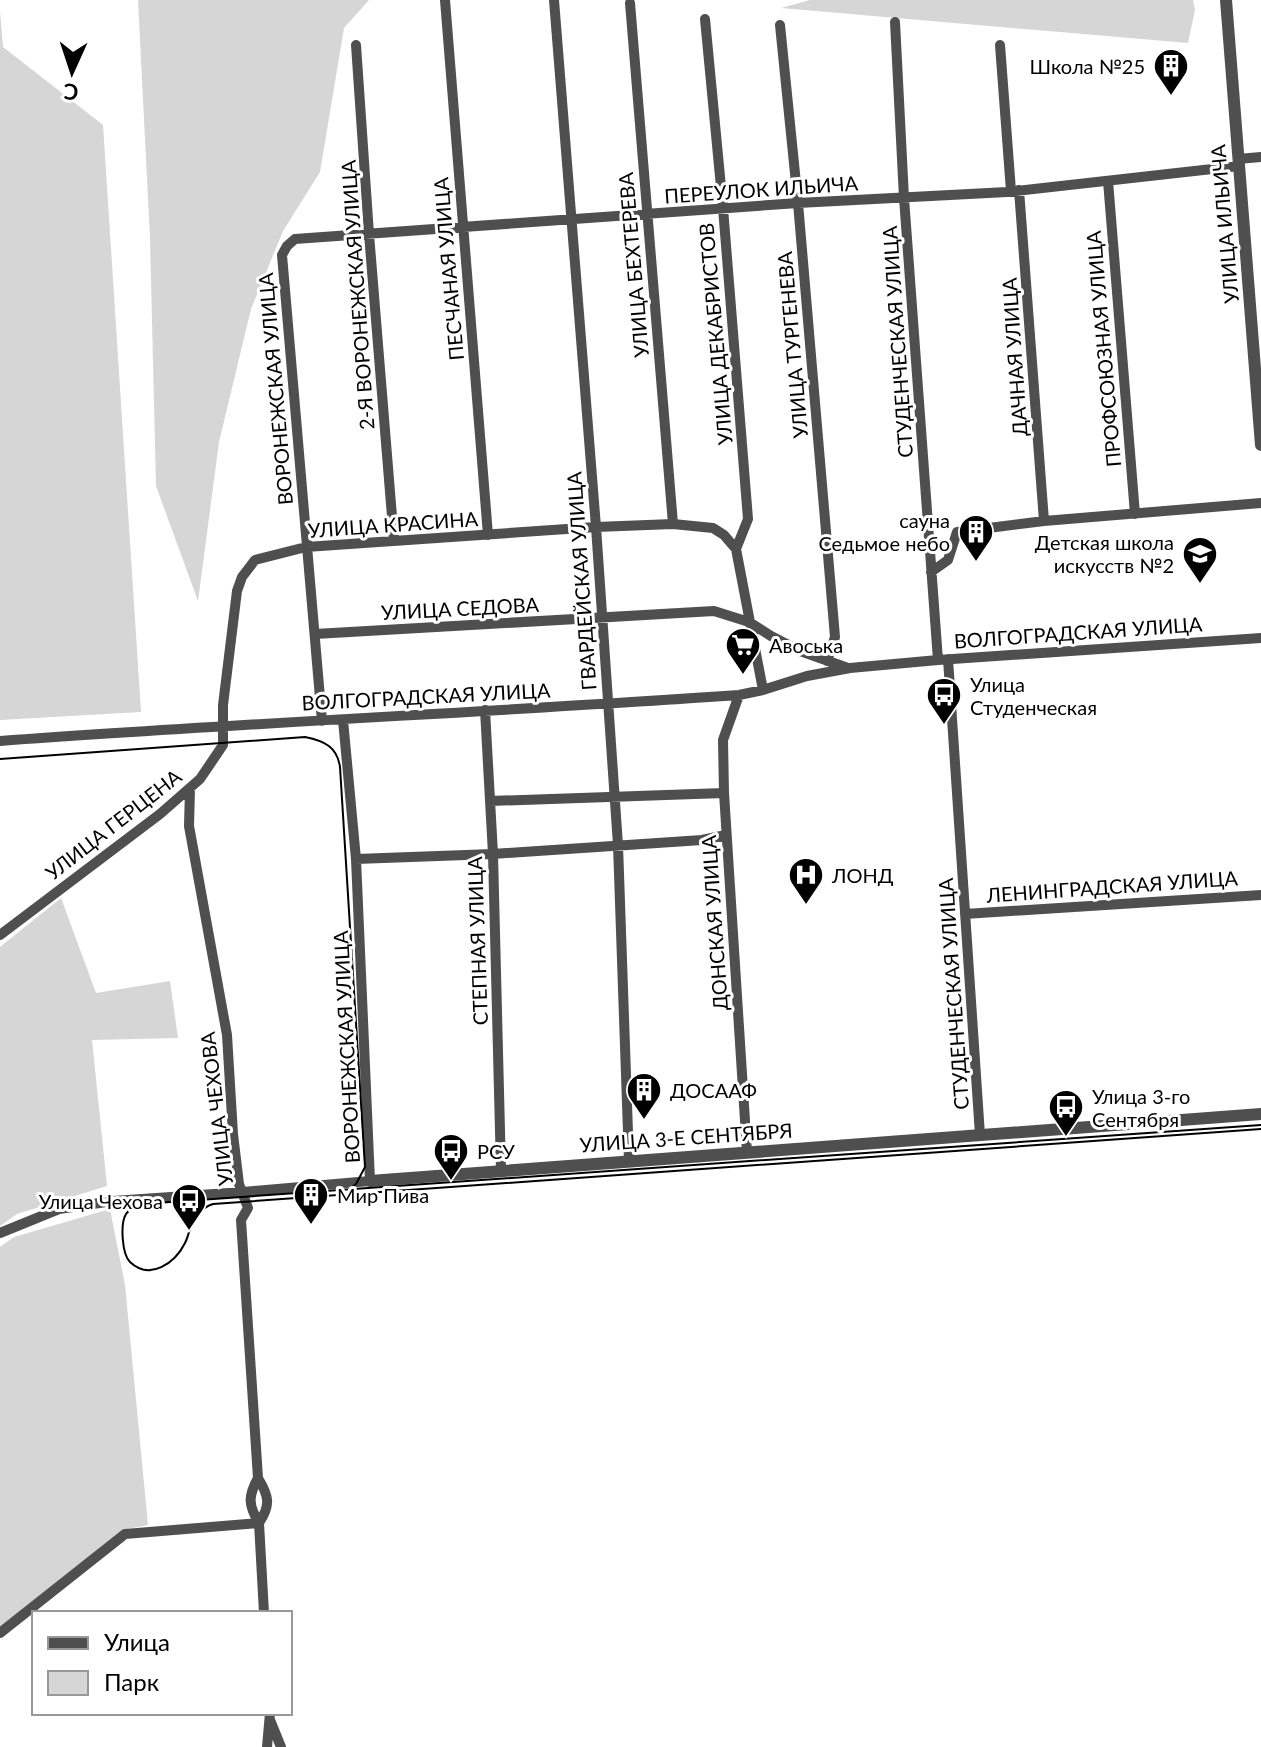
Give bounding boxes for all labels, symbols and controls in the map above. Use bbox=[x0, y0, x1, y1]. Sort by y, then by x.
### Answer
north arrow bbox=[32, 32, 112, 112]
building icon: Школа №25 bbox=[1152, 47, 1190, 97]
place label: Школа №25 bbox=[1030, 54, 1145, 78]
text: С bbox=[63, 79, 79, 106]
street label: УЛИЦА ИЛЬИЧА bbox=[1205, 143, 1243, 304]
street label: 2-Я ВОРОНЕЖСКАЯ УЛИЦА bbox=[336, 159, 378, 431]
street label: ПЕРЕУЛОК ИЛЬИЧА bbox=[663, 170, 859, 208]
street label: УЛИЦА БЕХТЕРЕВА bbox=[613, 171, 653, 358]
street label: ПЕСЧАНАЯ УЛИЦА bbox=[428, 176, 468, 361]
street label: УЛИЦА ДЕКАБРИСТОВ bbox=[693, 222, 737, 446]
street label: СТУДЕНЧЕСКАЯ УЛИЦА bbox=[877, 225, 917, 459]
street label: ПРОФСОЮЗНАЯ УЛИЦА bbox=[1081, 229, 1125, 468]
street label: УЛИЦА ТУРГЕНЕВА bbox=[772, 250, 812, 439]
street label: ВОРОНЕЖСКАЯ УЛИЦА bbox=[253, 271, 297, 506]
street label: ДАЧНАЯ УЛИЦА bbox=[996, 276, 1032, 437]
street label: ГВАРДЕЙСКАЯ УЛИЦА bbox=[561, 470, 601, 691]
street label: УЛИЦА КРАСИНА bbox=[307, 506, 479, 542]
place label: сауна Седьмое небо bbox=[818, 508, 950, 555]
building icon: сауна Седьмое небо bbox=[957, 513, 995, 563]
place label: Детская школа искусств №2 bbox=[1035, 530, 1174, 577]
school or university icon: Детская школа искусств №2 bbox=[1181, 535, 1219, 585]
street label: УЛИЦА СЕДОВА bbox=[381, 592, 540, 624]
street label: ВОЛГОГРАДСКАЯ УЛИЦА bbox=[953, 611, 1203, 653]
supermarket icon: Авоська bbox=[724, 626, 762, 676]
place label: Авоська bbox=[769, 633, 843, 657]
place label: Улица Студенческая bbox=[970, 672, 1097, 719]
bus stop icon: Улица Студенческая bbox=[925, 676, 963, 726]
street label: ВОЛГОГРАДСКАЯ УЛИЦА bbox=[301, 677, 551, 714]
street label: УЛИЦА ГЕРЦЕНА bbox=[40, 763, 186, 884]
street label: ДОНСКАЯ УЛИЦА bbox=[696, 834, 732, 1011]
street label: СТЕПНАЯ УЛИЦА bbox=[462, 856, 492, 1026]
hospital icon: ЛОНД bbox=[787, 856, 825, 906]
place label: ЛОНД bbox=[831, 863, 894, 887]
street label: ЛЕНИНГРАДСКАЯ УЛИЦА bbox=[985, 865, 1239, 907]
street label: СТУДЕНЧЕСКАЯ УЛИЦА bbox=[933, 877, 973, 1111]
street label: ВОРОНЕЖСКАЯ УЛИЦА bbox=[328, 930, 364, 1164]
street label: УЛИЦА ЧЕХОВА bbox=[195, 1030, 237, 1187]
building icon: ДОСААФ bbox=[625, 1071, 663, 1121]
place label: ДОСААФ bbox=[670, 1078, 757, 1102]
place label: Улица 3-го Сентября bbox=[1092, 1084, 1190, 1131]
bus stop icon: Улица 3-го Сентября bbox=[1047, 1088, 1085, 1138]
street label: УЛИЦА 3-Е СЕНТЯБРЯ bbox=[579, 1118, 793, 1156]
bus stop icon: РСУ bbox=[432, 1132, 470, 1182]
place label: РСУ bbox=[477, 1139, 515, 1163]
building icon: Мир Пива bbox=[292, 1176, 330, 1226]
bus stop icon: Улица Чехова bbox=[170, 1182, 208, 1232]
place label: Мир Пива bbox=[337, 1183, 429, 1207]
place label: Улица Чехова bbox=[39, 1189, 163, 1213]
legend bbox=[32, 1611, 292, 1715]
text: Улица bbox=[104, 1627, 170, 1656]
text: Парк bbox=[104, 1667, 160, 1696]

